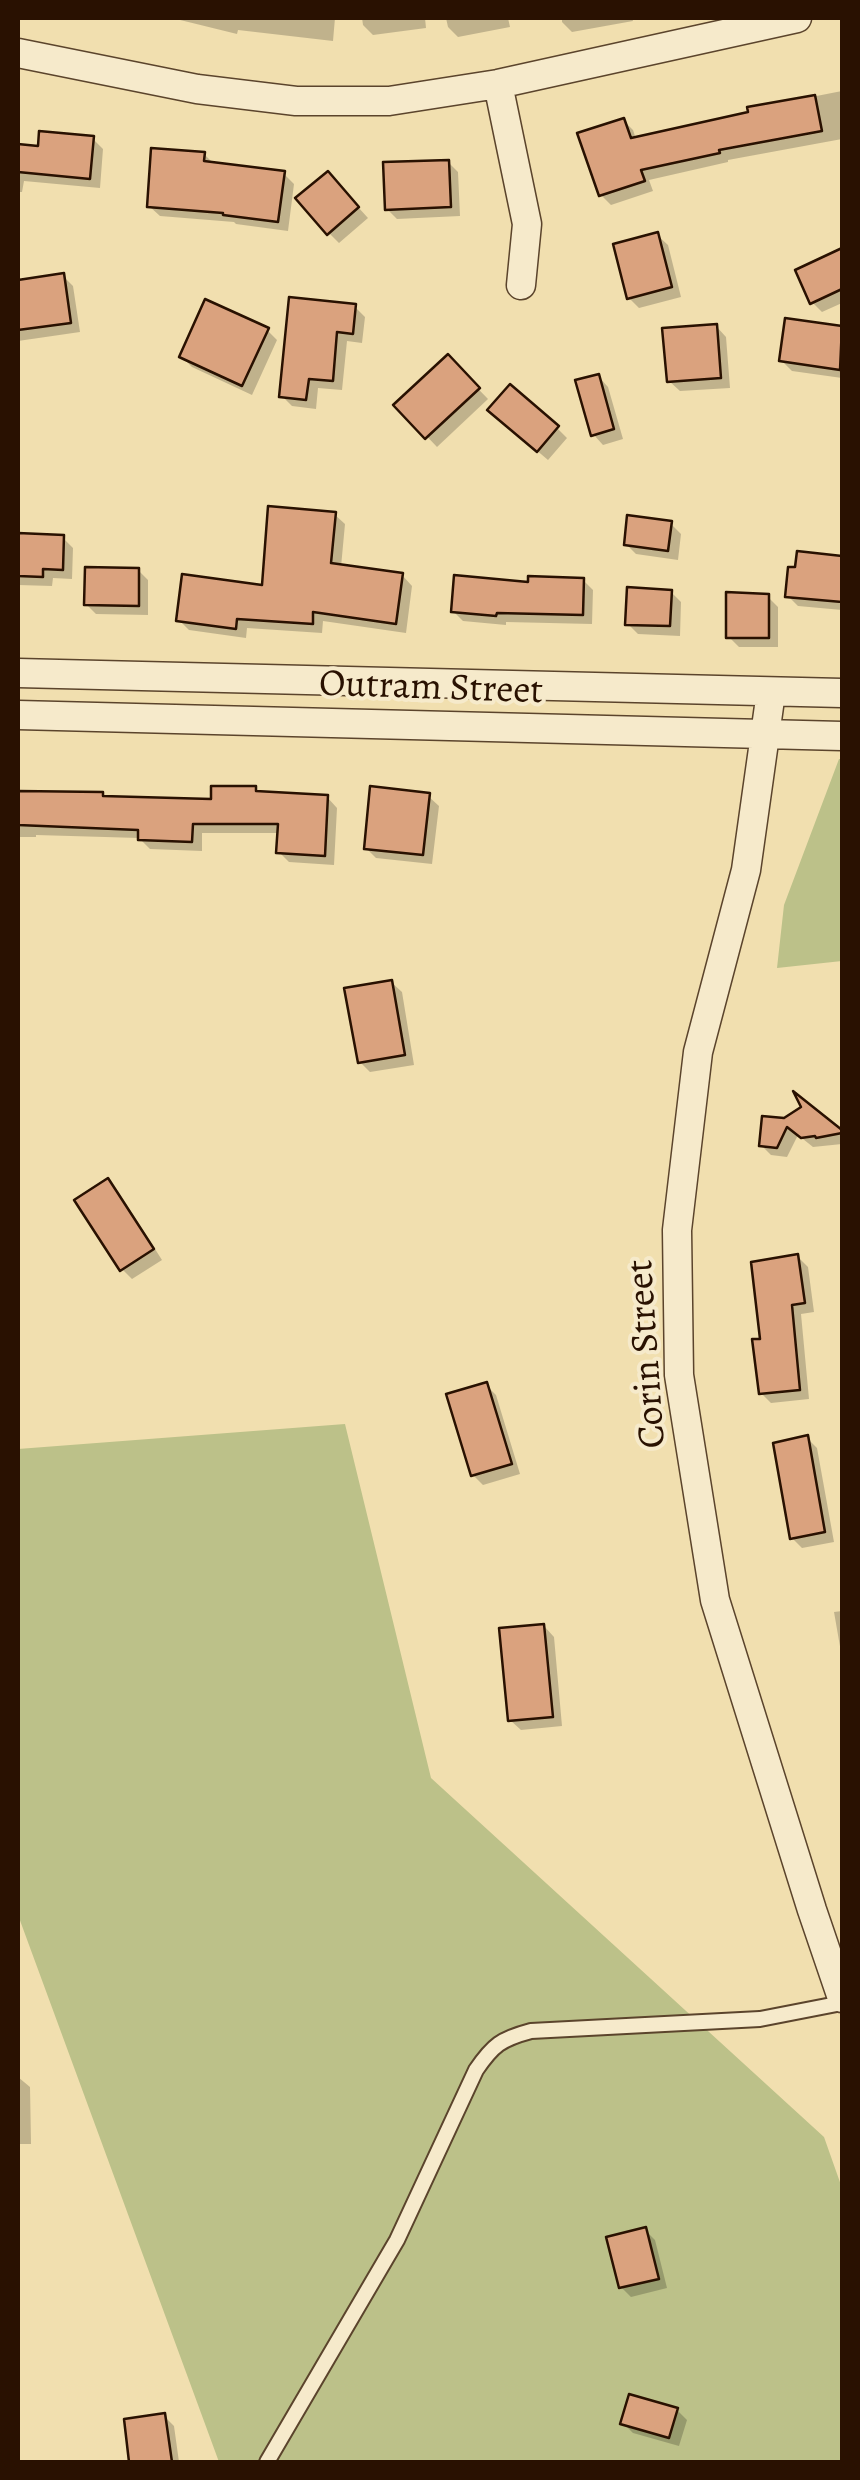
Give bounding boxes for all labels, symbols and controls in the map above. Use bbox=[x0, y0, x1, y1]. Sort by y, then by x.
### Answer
street label: Outram Street bbox=[318, 662, 544, 716]
street label: Corin Street bbox=[619, 1258, 677, 1450]

